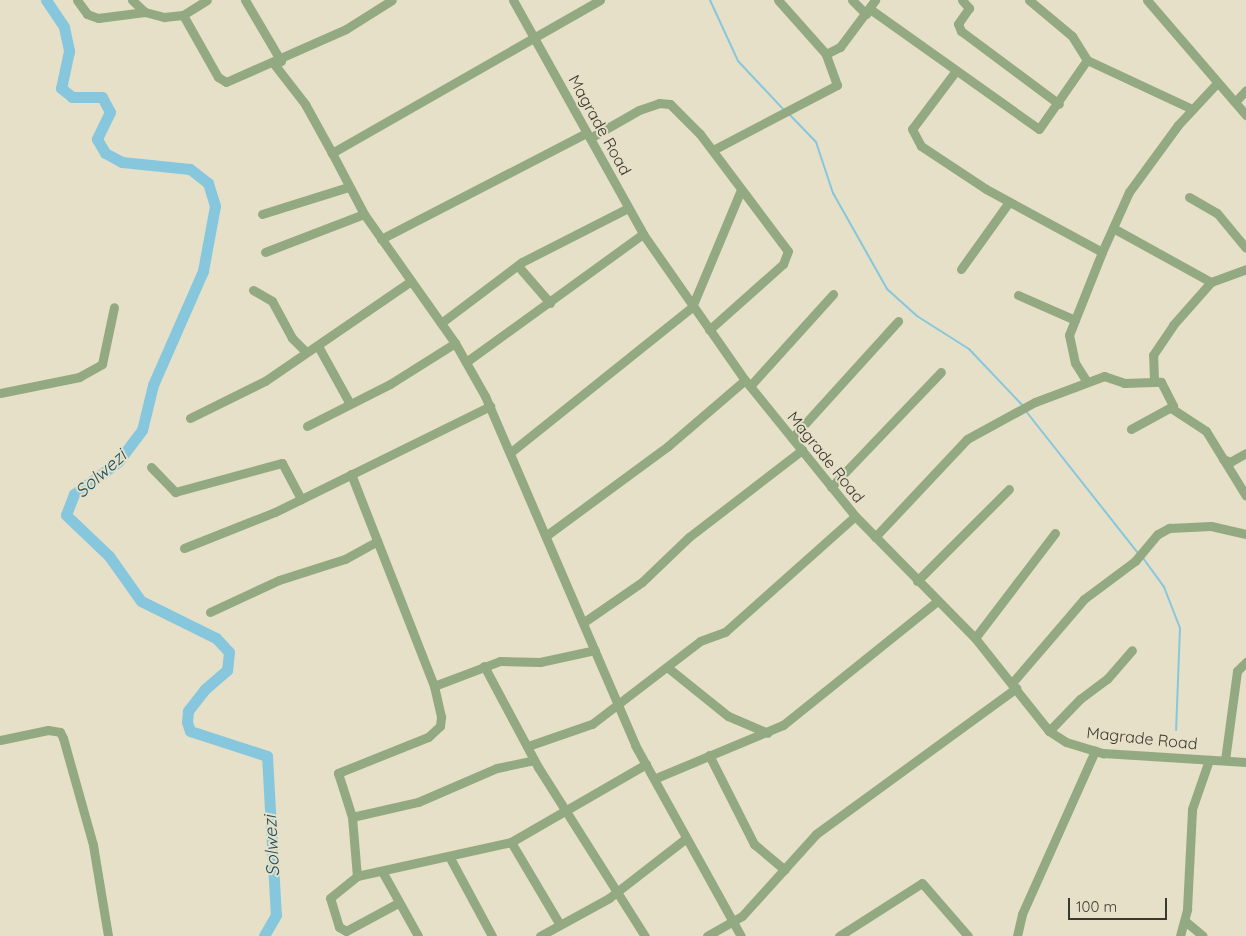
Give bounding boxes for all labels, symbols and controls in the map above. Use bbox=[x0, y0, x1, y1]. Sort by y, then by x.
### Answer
street label: Magrade Road bbox=[565, 72, 635, 178]
street label: Magrade Road bbox=[783, 408, 869, 506]
water label: Solwezi bbox=[71, 446, 131, 502]
street label: Magrade Road bbox=[1086, 723, 1198, 753]
water label: Solwezi bbox=[260, 815, 284, 877]
scale bar bbox=[1071, 888, 1170, 920]
text: 100 m bbox=[1076, 897, 1117, 916]

